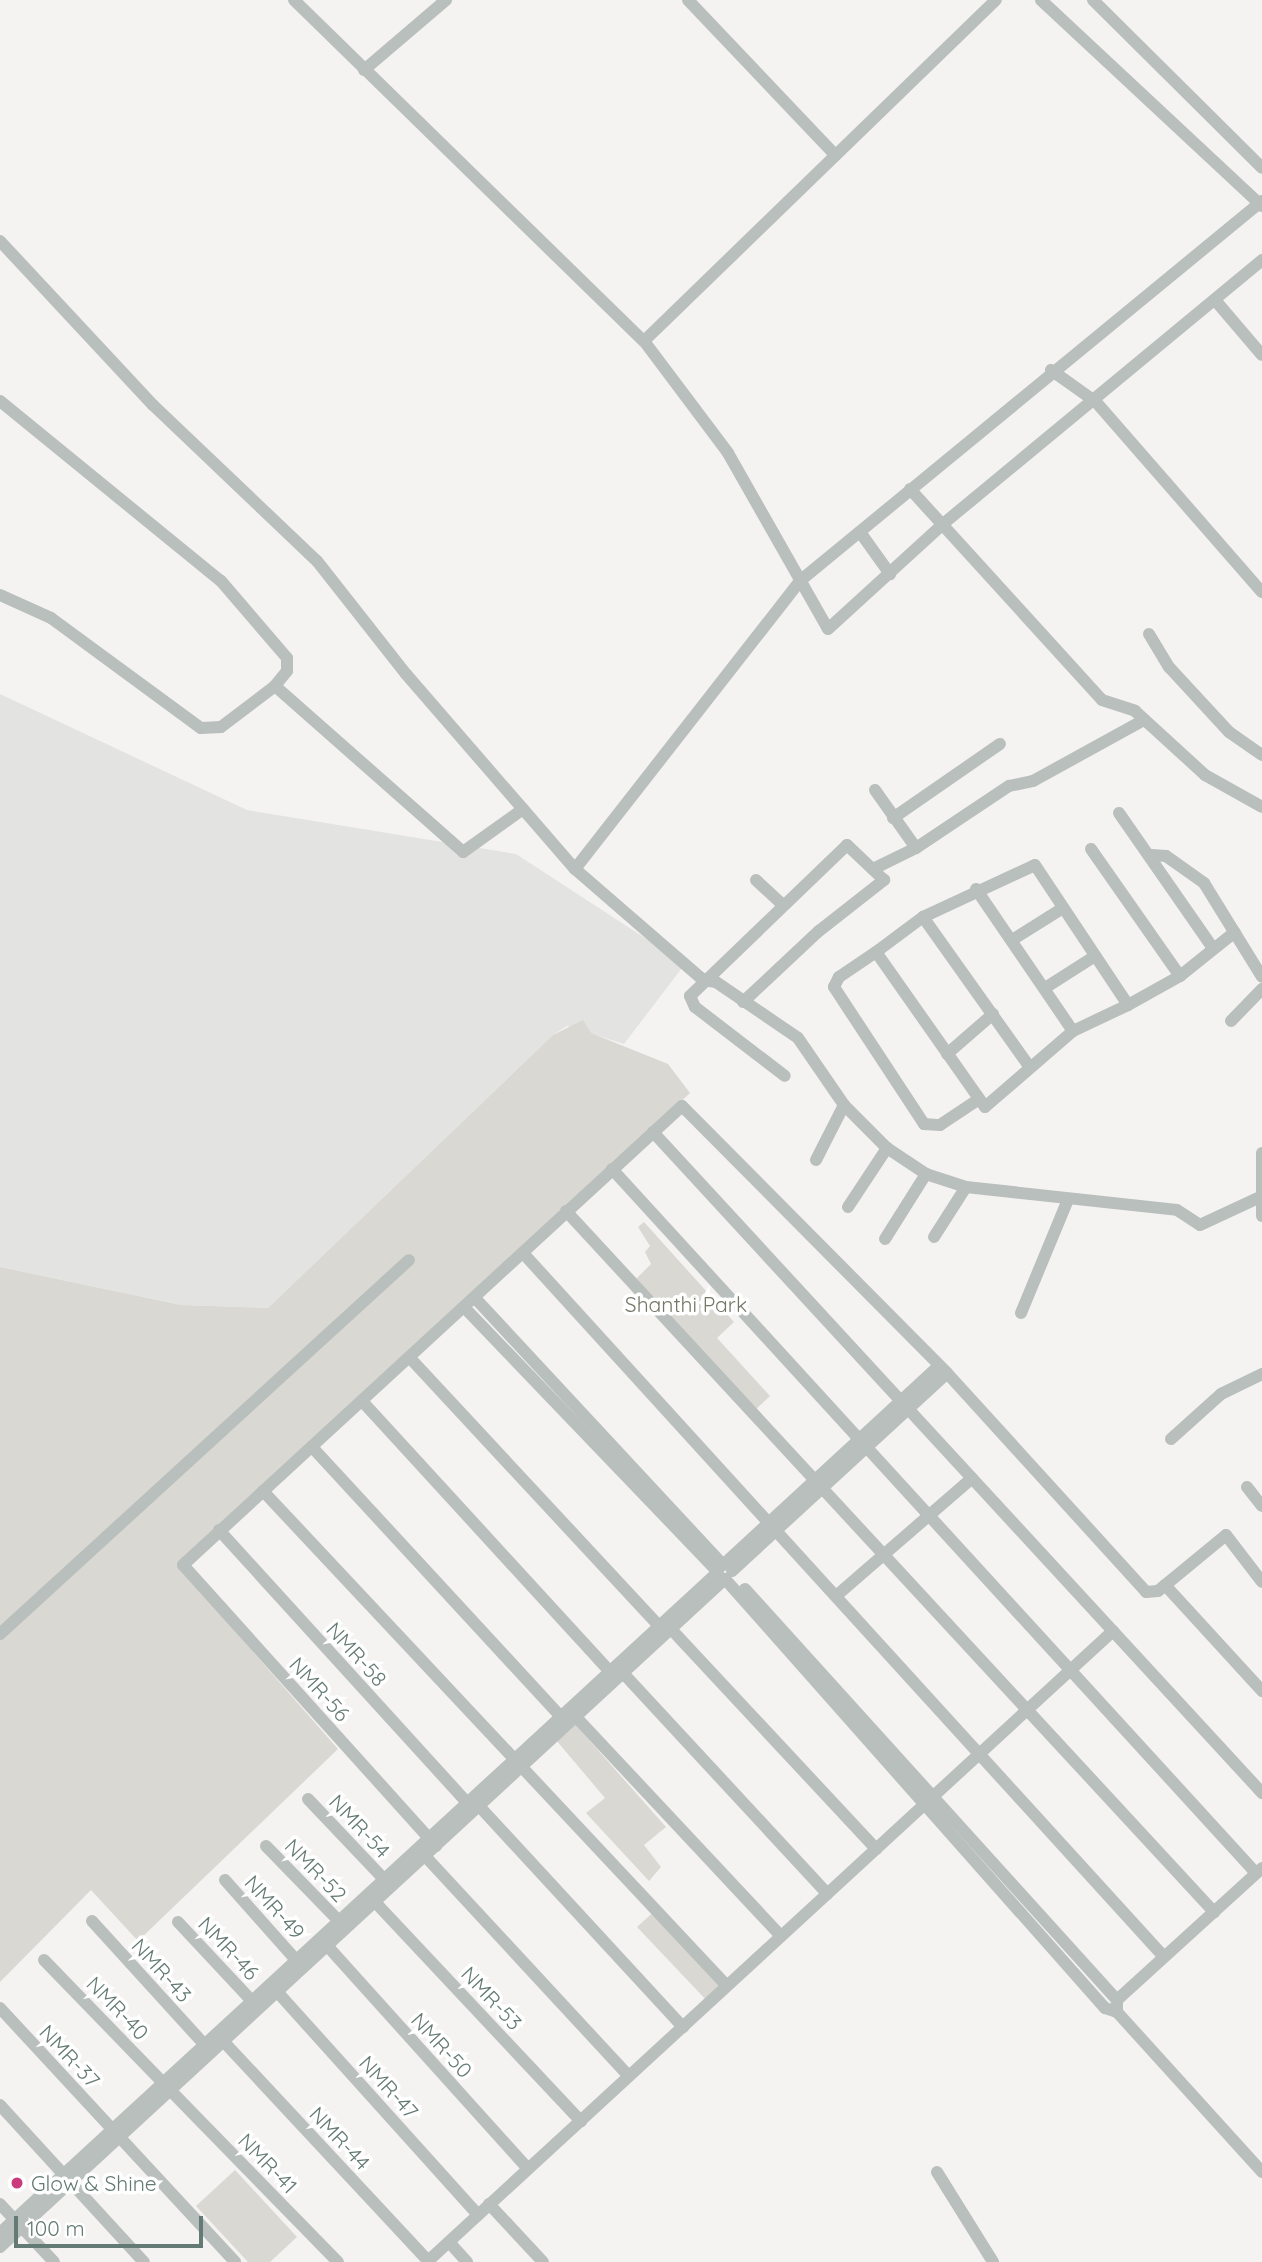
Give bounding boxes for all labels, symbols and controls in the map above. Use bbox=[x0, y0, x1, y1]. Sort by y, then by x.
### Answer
park label: Shanthi Park bbox=[625, 1291, 747, 1317]
street label: NMR-58 bbox=[322, 1617, 392, 1691]
street label: NMR-56 bbox=[285, 1652, 355, 1726]
street label: NMR-54 bbox=[324, 1789, 396, 1863]
street label: NMR-52 bbox=[280, 1833, 352, 1907]
street label: NMR-49 bbox=[240, 1870, 310, 1944]
street label: NMR-46 bbox=[193, 1911, 265, 1985]
street label: NMR-43 bbox=[127, 1933, 197, 2007]
street label: NMR-53 bbox=[456, 1961, 528, 2035]
street label: NMR-40 bbox=[82, 1971, 154, 2045]
street label: NMR-50 bbox=[406, 2007, 478, 2083]
street label: NMR-37 bbox=[35, 2019, 105, 2093]
street label: NMR-47 bbox=[354, 2050, 424, 2124]
street label: NMR-44 bbox=[305, 2101, 375, 2175]
street label: NMR-41 bbox=[233, 2128, 303, 2198]
place label: Glow & Shine bbox=[31, 2170, 157, 2196]
marker: Glow & Shine bbox=[9, 2175, 25, 2191]
scale bar bbox=[18, 2202, 206, 2246]
text: 100 m bbox=[27, 2215, 85, 2241]

